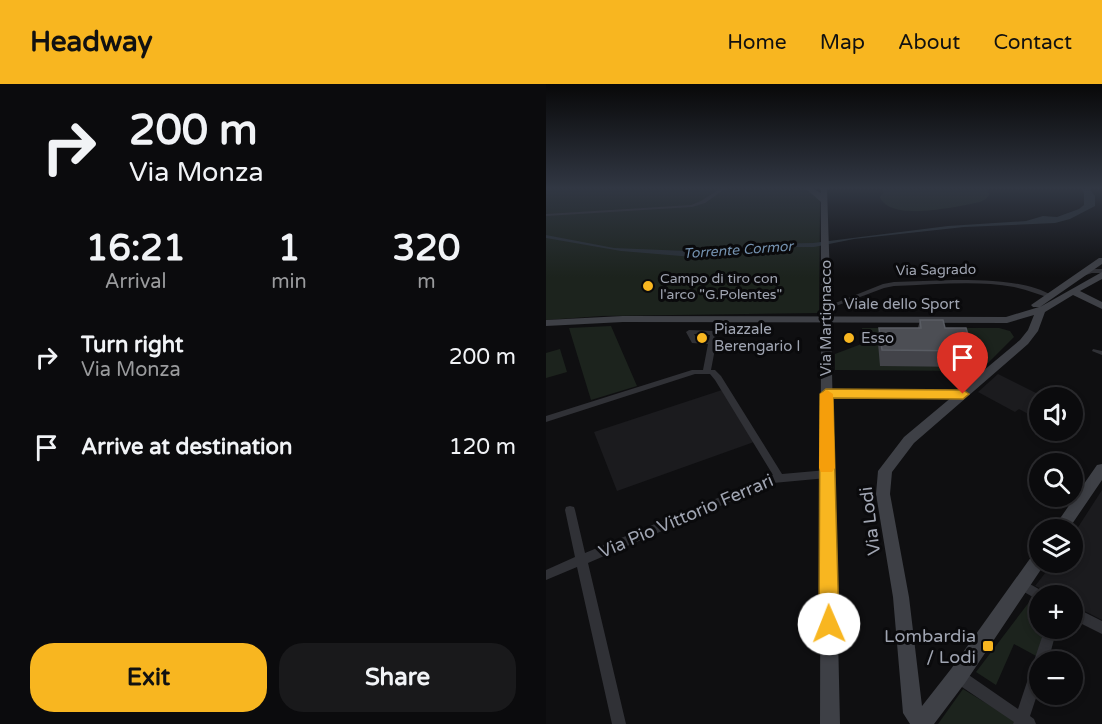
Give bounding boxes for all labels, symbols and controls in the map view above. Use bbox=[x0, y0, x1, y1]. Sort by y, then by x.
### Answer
text: Headway bbox=[30, 25, 153, 59]
text: Home bbox=[727, 30, 787, 55]
text: Map bbox=[820, 30, 865, 55]
text: About bbox=[898, 30, 960, 55]
text: Contact bbox=[993, 30, 1072, 55]
text: 200 m bbox=[129, 105, 258, 156]
icon: right bbox=[30, 108, 108, 186]
text: Via Monza bbox=[129, 156, 264, 189]
text: 16:21 bbox=[86, 227, 186, 270]
text: 1 bbox=[278, 227, 300, 270]
text: 320 bbox=[392, 227, 460, 270]
water label: Torrente Cormor bbox=[683, 238, 795, 262]
street label: Via Martignacco bbox=[817, 260, 835, 376]
street label: Via Sagrado bbox=[896, 261, 976, 279]
text: Arrival bbox=[105, 270, 167, 294]
text: min bbox=[271, 270, 307, 294]
text: m bbox=[417, 270, 436, 294]
place label: Campo di tiro con l'arco "G.Polentes" bbox=[660, 270, 782, 303]
marker: Campo di tiro con l'arco "G.Polentes" bbox=[641, 279, 655, 293]
street label: Viale dello Sport bbox=[844, 295, 960, 313]
place label: Piazzale Berengario I bbox=[714, 320, 801, 355]
place label: Esso bbox=[861, 329, 894, 347]
marker: Piazzale Berengario I bbox=[695, 331, 709, 345]
marker: Esso bbox=[842, 331, 856, 345]
text: Turn right bbox=[81, 332, 183, 358]
pin bbox=[937, 332, 988, 394]
icon: right bbox=[30, 341, 63, 374]
icon: arrive bbox=[946, 341, 979, 374]
text: 200 m bbox=[449, 344, 516, 370]
text: Via Monza bbox=[81, 358, 181, 382]
map controls bbox=[1029, 387, 1083, 705]
button: sound bbox=[1029, 387, 1083, 441]
icon: arrive bbox=[30, 431, 63, 464]
text: Arrive at destination bbox=[81, 434, 292, 460]
text: 120 m bbox=[449, 434, 516, 460]
button: search bbox=[1029, 453, 1083, 507]
street label: Via Pio Vittorio Ferrari bbox=[595, 469, 777, 563]
street label: Via Lodi bbox=[855, 486, 885, 556]
button: layers bbox=[1029, 519, 1083, 573]
button: + bbox=[1029, 585, 1083, 639]
position arrow bbox=[797, 592, 861, 656]
place label: Lombardia / Lodi bbox=[884, 625, 976, 668]
marker: Lombardia / Lodi bbox=[981, 639, 995, 653]
button: Exit bbox=[30, 643, 267, 712]
button: Share bbox=[279, 643, 516, 712]
button: − bbox=[1029, 651, 1083, 705]

